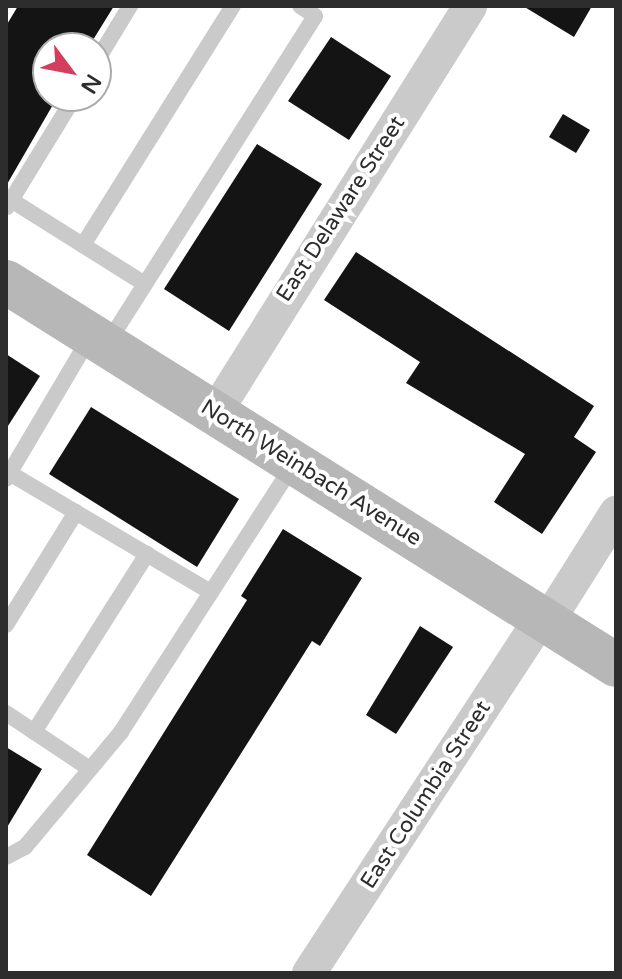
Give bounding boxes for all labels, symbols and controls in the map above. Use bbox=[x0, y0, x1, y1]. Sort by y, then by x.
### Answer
north arrow bbox=[32, 32, 112, 112]
text: N bbox=[75, 69, 106, 98]
street label: East Delaware Street bbox=[271, 111, 411, 307]
street label: North Weinbach Avenue bbox=[196, 394, 426, 552]
street label: East Columbia Street bbox=[355, 696, 497, 894]

